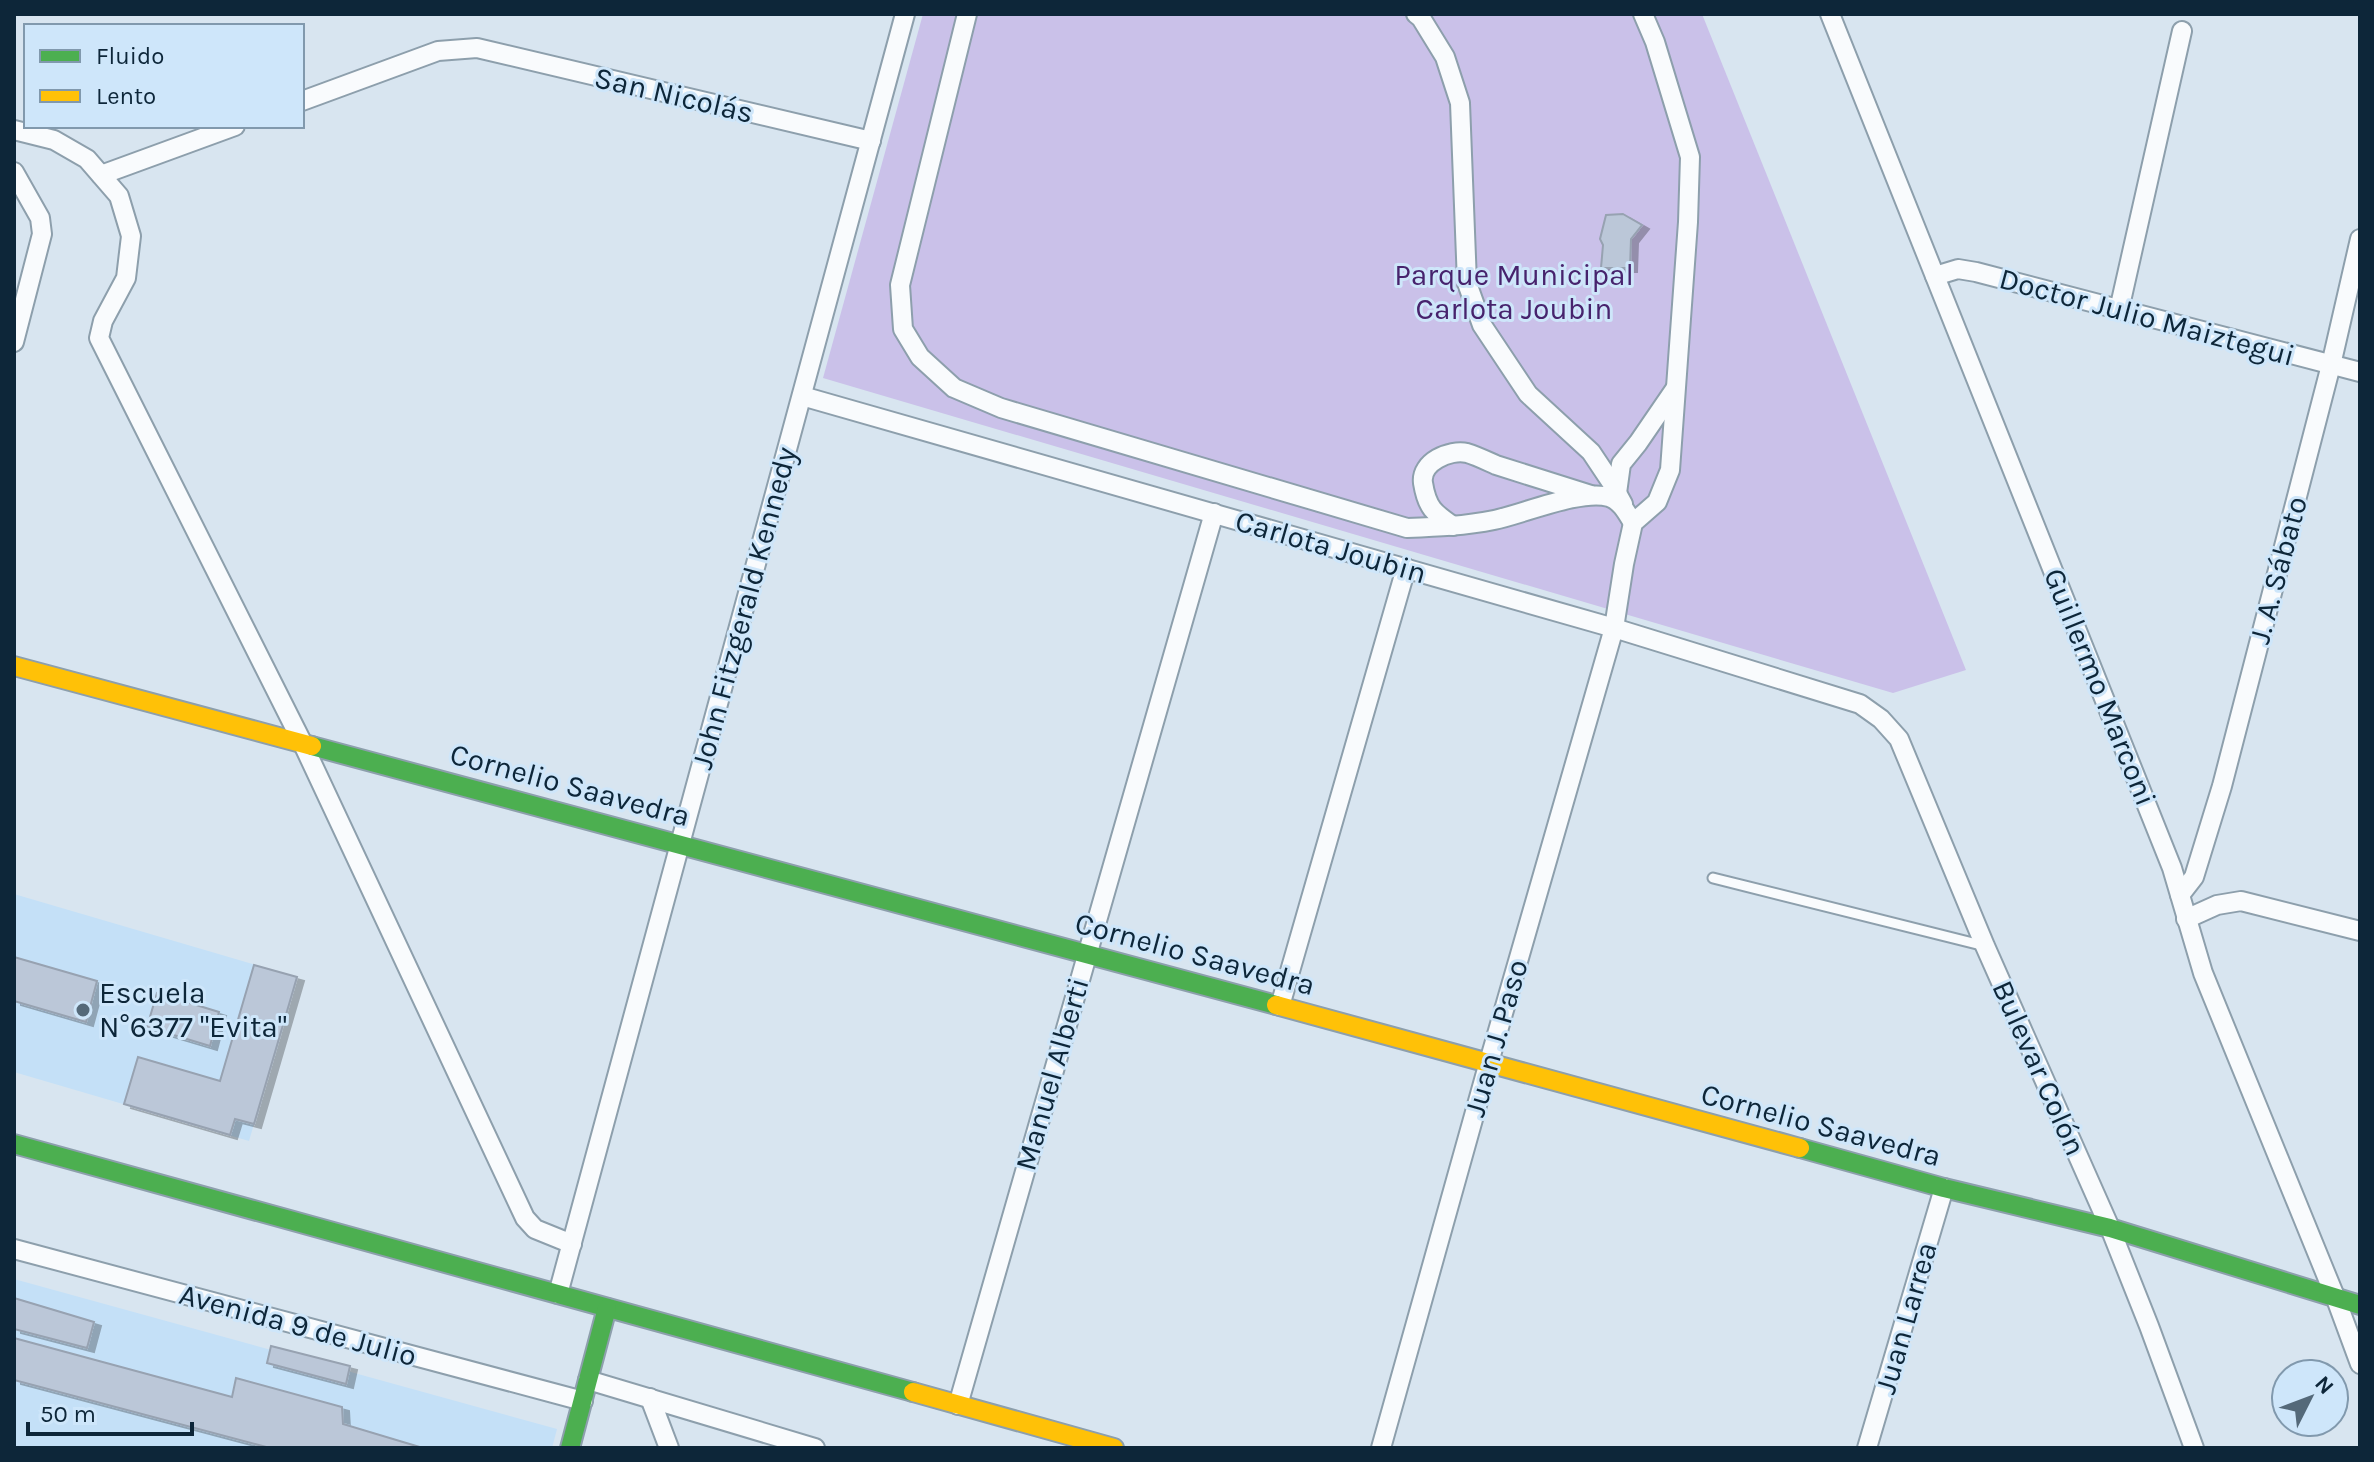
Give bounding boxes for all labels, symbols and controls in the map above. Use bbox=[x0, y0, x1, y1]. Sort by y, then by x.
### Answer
legend bbox=[24, 24, 304, 128]
text: Fluido bbox=[96, 42, 164, 70]
street label: San Nicolás bbox=[591, 59, 757, 131]
text: Lento bbox=[96, 82, 156, 110]
park label: Parque Municipal Carlota Joubin bbox=[1394, 257, 1634, 327]
street label: Doctor Julio Maiztegui bbox=[1995, 260, 2299, 374]
street label: John Fitzgerald Kennedy bbox=[684, 443, 804, 773]
street label: J. A. Sábato bbox=[2241, 492, 2315, 648]
street label: Carlota Joubin bbox=[1231, 503, 1431, 591]
street label: Guillermo Marconi bbox=[2036, 563, 2164, 811]
street label: Cornelio Saavedra bbox=[446, 736, 694, 834]
street label: Cornelio Saavedra bbox=[1071, 905, 1319, 1003]
street label: Juan J. Paso bbox=[1456, 955, 1536, 1121]
street label: Manuel Alberti bbox=[1007, 973, 1097, 1175]
place label: Escuela N°6377 "Evita" bbox=[99, 975, 287, 1045]
street label: Bulevar Colón bbox=[1984, 975, 2094, 1161]
marker: Escuela N°6377 "Evita" bbox=[74, 1001, 92, 1019]
street label: Cornelio Saavedra bbox=[1697, 1076, 1945, 1174]
street label: Juan Larrea bbox=[1867, 1238, 1945, 1398]
street label: Avenida 9 de Julio bbox=[175, 1276, 421, 1374]
north arrow bbox=[2270, 1358, 2350, 1438]
text: N bbox=[2309, 1371, 2339, 1400]
scale bar bbox=[28, 1386, 192, 1436]
text: 50 m bbox=[40, 1400, 96, 1428]

